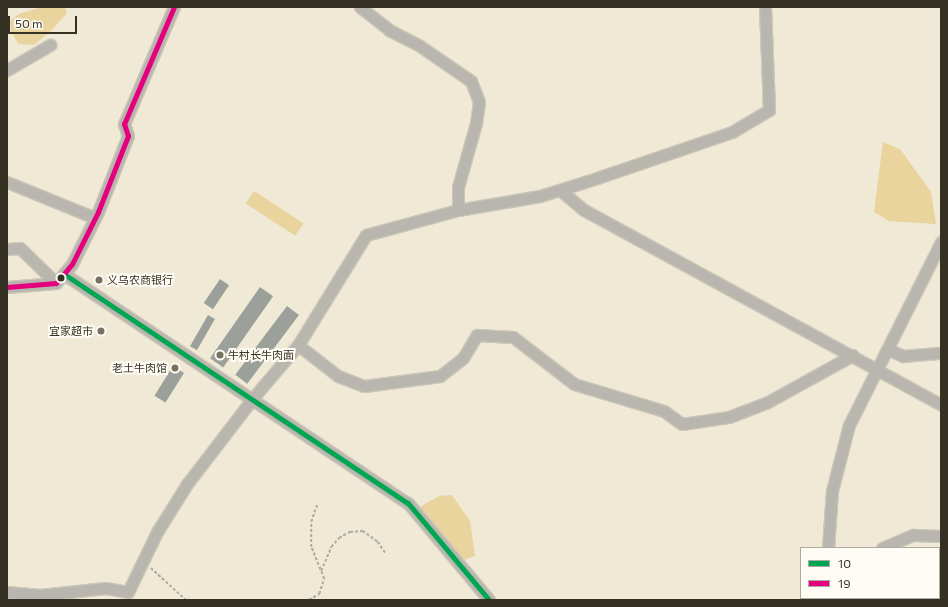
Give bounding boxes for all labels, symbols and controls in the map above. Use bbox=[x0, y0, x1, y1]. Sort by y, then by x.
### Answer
scale bar bbox=[10, 8, 79, 34]
text: 50 m bbox=[15, 16, 43, 30]
unlabelled marker bbox=[56, 273, 66, 283]
place label: 义乌农商银行 bbox=[107, 273, 173, 287]
marker: 义乌农商银行 bbox=[94, 275, 104, 285]
place label: 宜家超市 bbox=[49, 324, 93, 338]
marker: 宜家超市 bbox=[96, 326, 106, 336]
place label: 牛村长牛肉面 bbox=[228, 348, 294, 362]
marker: 牛村长牛肉面 bbox=[215, 350, 225, 360]
place label: 老土牛肉馆 bbox=[112, 361, 167, 375]
marker: 老土牛肉馆 bbox=[170, 363, 180, 373]
legend bbox=[800, 547, 940, 599]
text: 10 bbox=[838, 556, 851, 570]
text: 19 bbox=[838, 576, 850, 590]

